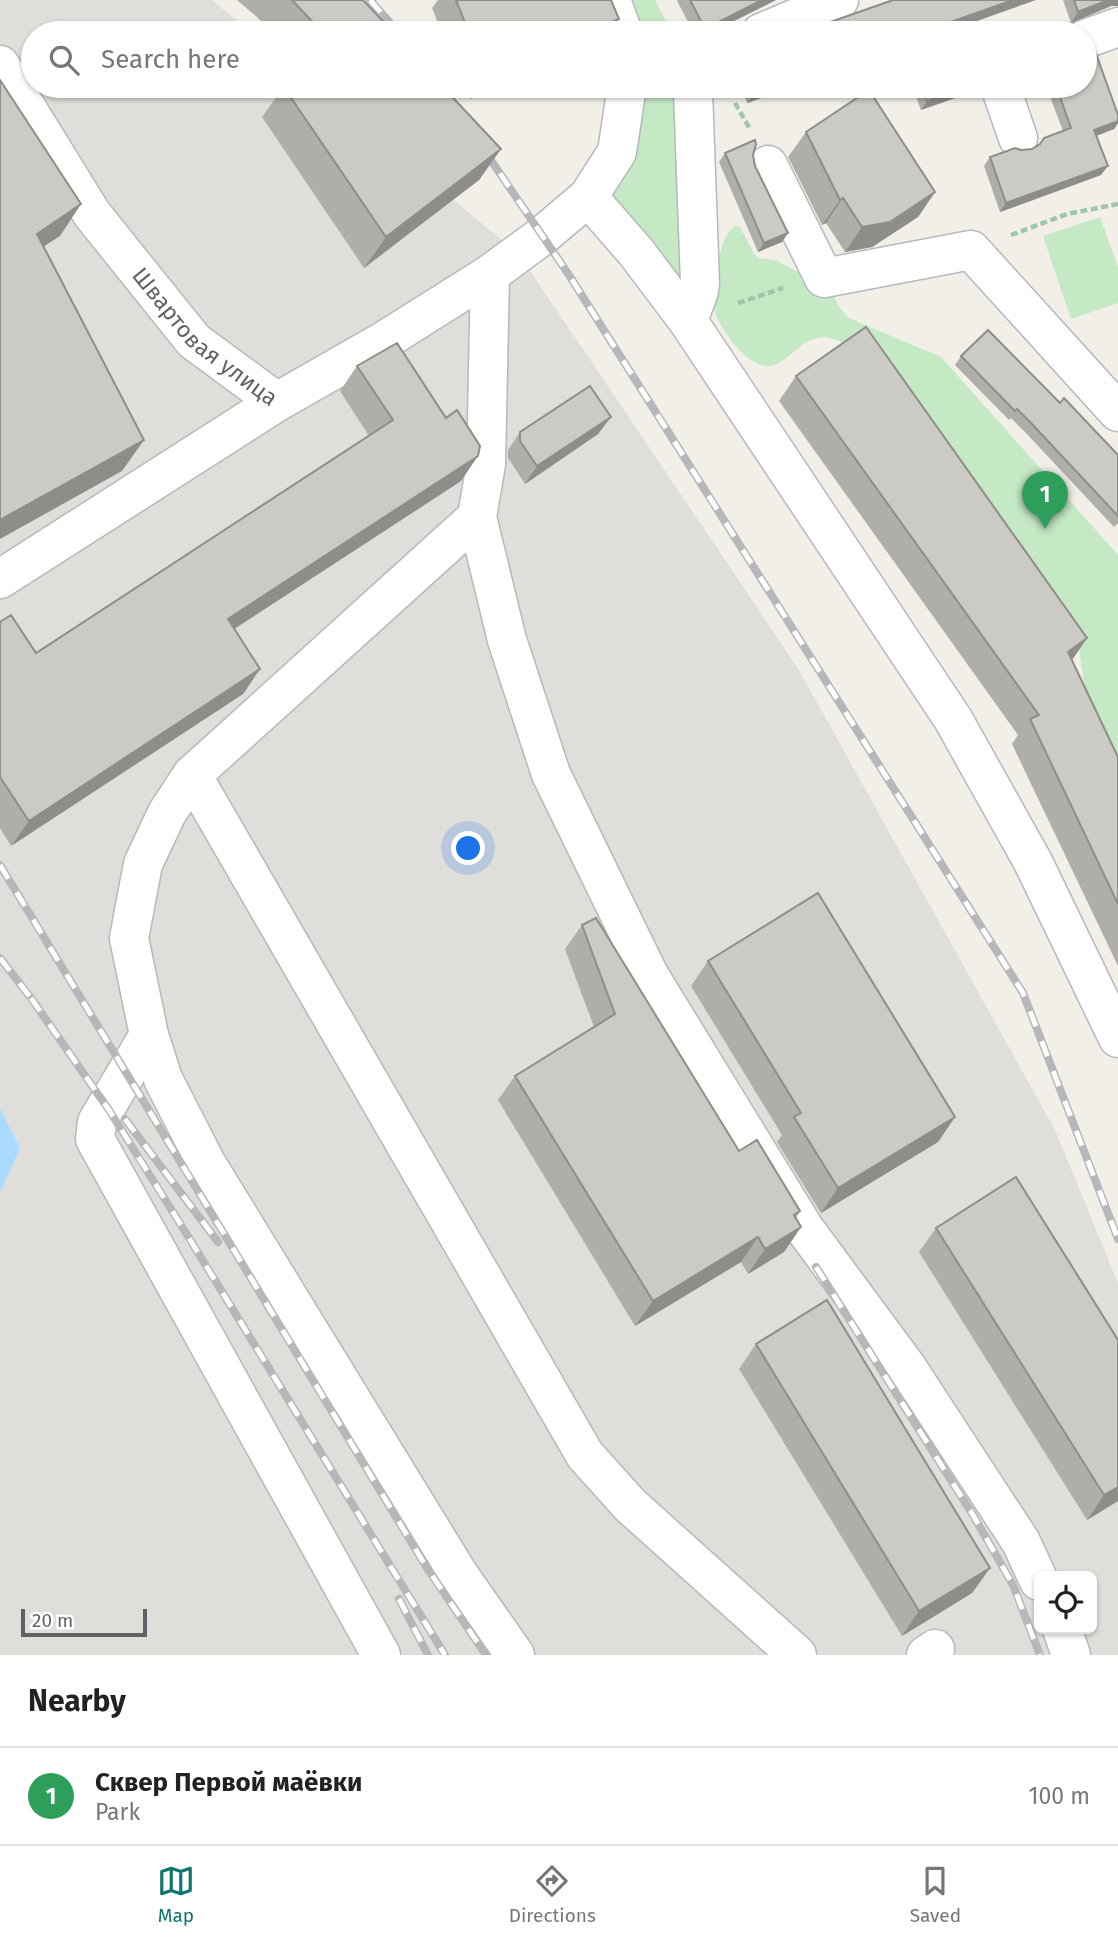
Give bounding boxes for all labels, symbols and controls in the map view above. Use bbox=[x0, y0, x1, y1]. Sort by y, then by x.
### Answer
search box bbox=[21, 21, 1097, 98]
icon: search bbox=[45, 41, 83, 79]
text: Search here bbox=[101, 44, 240, 75]
street label: Швартовая улица bbox=[126, 262, 283, 412]
pin: 1 bbox=[1022, 471, 1068, 529]
your location bbox=[451, 831, 485, 865]
map controls bbox=[1034, 1571, 1097, 1634]
button: locate bbox=[1034, 1571, 1097, 1634]
scale bar bbox=[21, 1606, 147, 1638]
text: 20 m bbox=[32, 1609, 73, 1632]
text: Nearby bbox=[28, 1683, 126, 1719]
text: Сквер Первой маёвки bbox=[95, 1767, 363, 1798]
text: 1 bbox=[46, 1782, 56, 1810]
text: 100 m bbox=[1029, 1782, 1090, 1810]
text: Park bbox=[95, 1798, 140, 1826]
tab: Map bbox=[157, 1862, 195, 1927]
tab: Directions bbox=[509, 1862, 596, 1927]
tab: Saved bbox=[910, 1862, 961, 1927]

